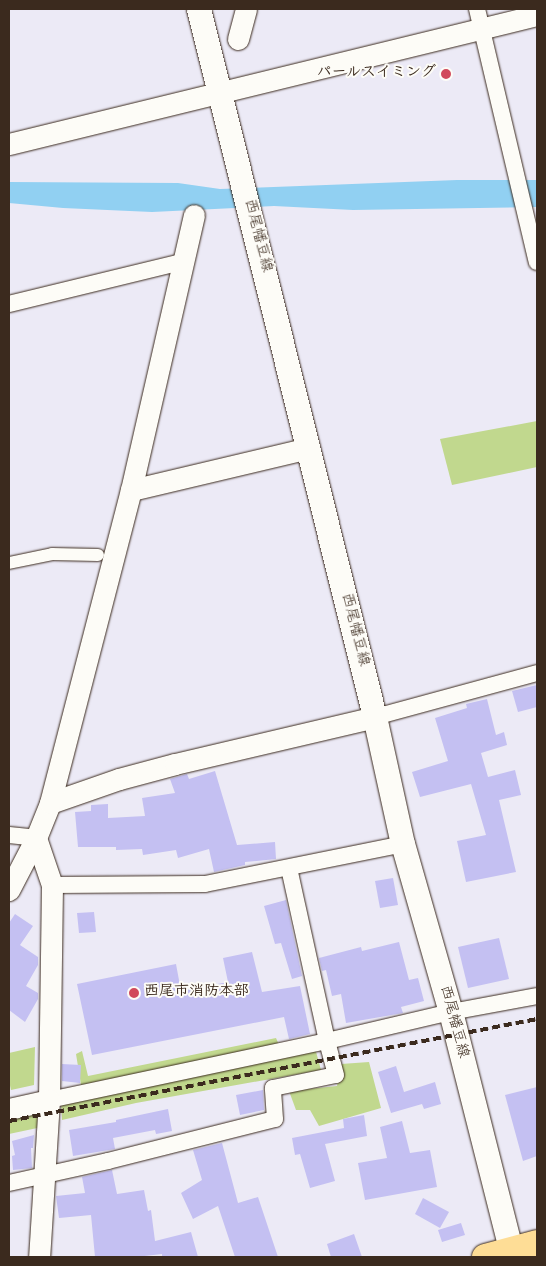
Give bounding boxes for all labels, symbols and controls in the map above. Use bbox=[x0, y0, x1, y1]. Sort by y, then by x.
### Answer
place label: パールスイミング bbox=[316, 65, 436, 83]
marker: パールスイミング bbox=[440, 68, 452, 80]
street label: 西尾幡豆線 bbox=[239, 197, 275, 275]
street label: 西尾幡豆線 bbox=[336, 591, 372, 669]
street label: 西尾幡豆線 bbox=[435, 983, 471, 1061]
place label: 西尾市消防本部 bbox=[144, 984, 249, 1002]
marker: 西尾市消防本部 bbox=[128, 987, 140, 999]

